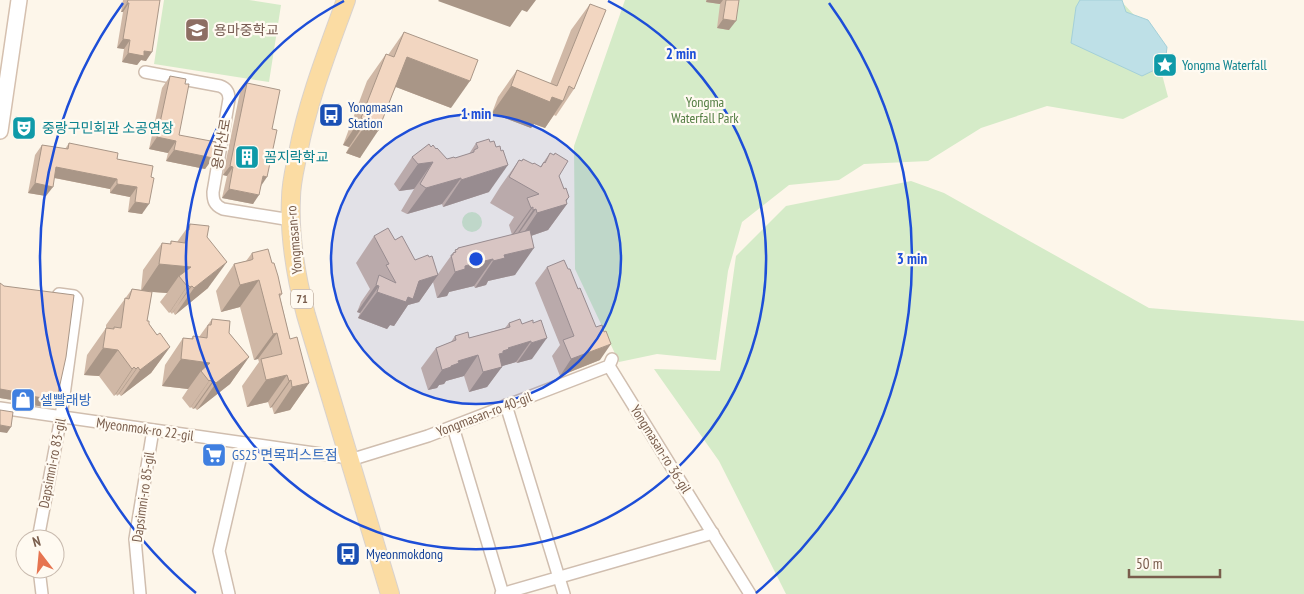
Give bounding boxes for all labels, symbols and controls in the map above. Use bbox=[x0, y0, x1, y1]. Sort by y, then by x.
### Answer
school or university icon: 용마중학교 bbox=[184, 17, 210, 43]
place label: 용마중학교 bbox=[214, 21, 279, 39]
text: 2 min bbox=[666, 44, 696, 63]
place icon: Yongma Waterfall bbox=[1152, 52, 1178, 78]
place label: Yongma Waterfall bbox=[1182, 56, 1267, 74]
park label: Yongma Waterfall Park bbox=[671, 93, 739, 127]
place label: Yongmasan Station bbox=[348, 98, 403, 132]
bus stop icon: Yongmasan Station bbox=[318, 102, 344, 128]
text: 1 min bbox=[461, 104, 491, 123]
theatre icon: 중랑구민회관 소공연장 bbox=[11, 115, 37, 141]
street label: 용마산로 bbox=[208, 117, 234, 171]
place label: 중랑구민회관 소공연장 bbox=[42, 119, 174, 137]
building icon: 꼼지락학교 bbox=[234, 144, 260, 170]
place label: 꼼지락학교 bbox=[264, 148, 329, 166]
street label: Yongmasan-ro bbox=[282, 205, 306, 275]
text: 3 min bbox=[897, 249, 927, 268]
centre of rings bbox=[467, 250, 485, 268]
road number: 71 bbox=[291, 290, 313, 308]
shop icon: 셀빨래방 bbox=[10, 387, 36, 413]
street label: Yongmasan-ro 40-gil bbox=[434, 387, 535, 440]
place label: 셀빨래방 bbox=[40, 391, 92, 409]
street label: Yongmasan-ro 36-gil bbox=[627, 402, 696, 497]
street label: Myeonmok-ro 22-gil bbox=[95, 413, 196, 445]
street label: Dapsimni-ro 83-gil bbox=[34, 416, 70, 509]
supermarket icon: GS25 면목퍼스트점 bbox=[201, 442, 227, 468]
place label: GS25 면목퍼스트점 bbox=[232, 446, 338, 464]
street label: Dapsimni-ro 85-gil bbox=[128, 450, 158, 543]
north arrow bbox=[15, 529, 65, 579]
text: N bbox=[30, 532, 43, 551]
bus stop icon: Myeonmokdong bbox=[335, 541, 361, 567]
place label: Myeonmokdong bbox=[366, 545, 443, 563]
scale bar bbox=[1129, 546, 1220, 578]
text: 50 m bbox=[1136, 554, 1162, 573]

